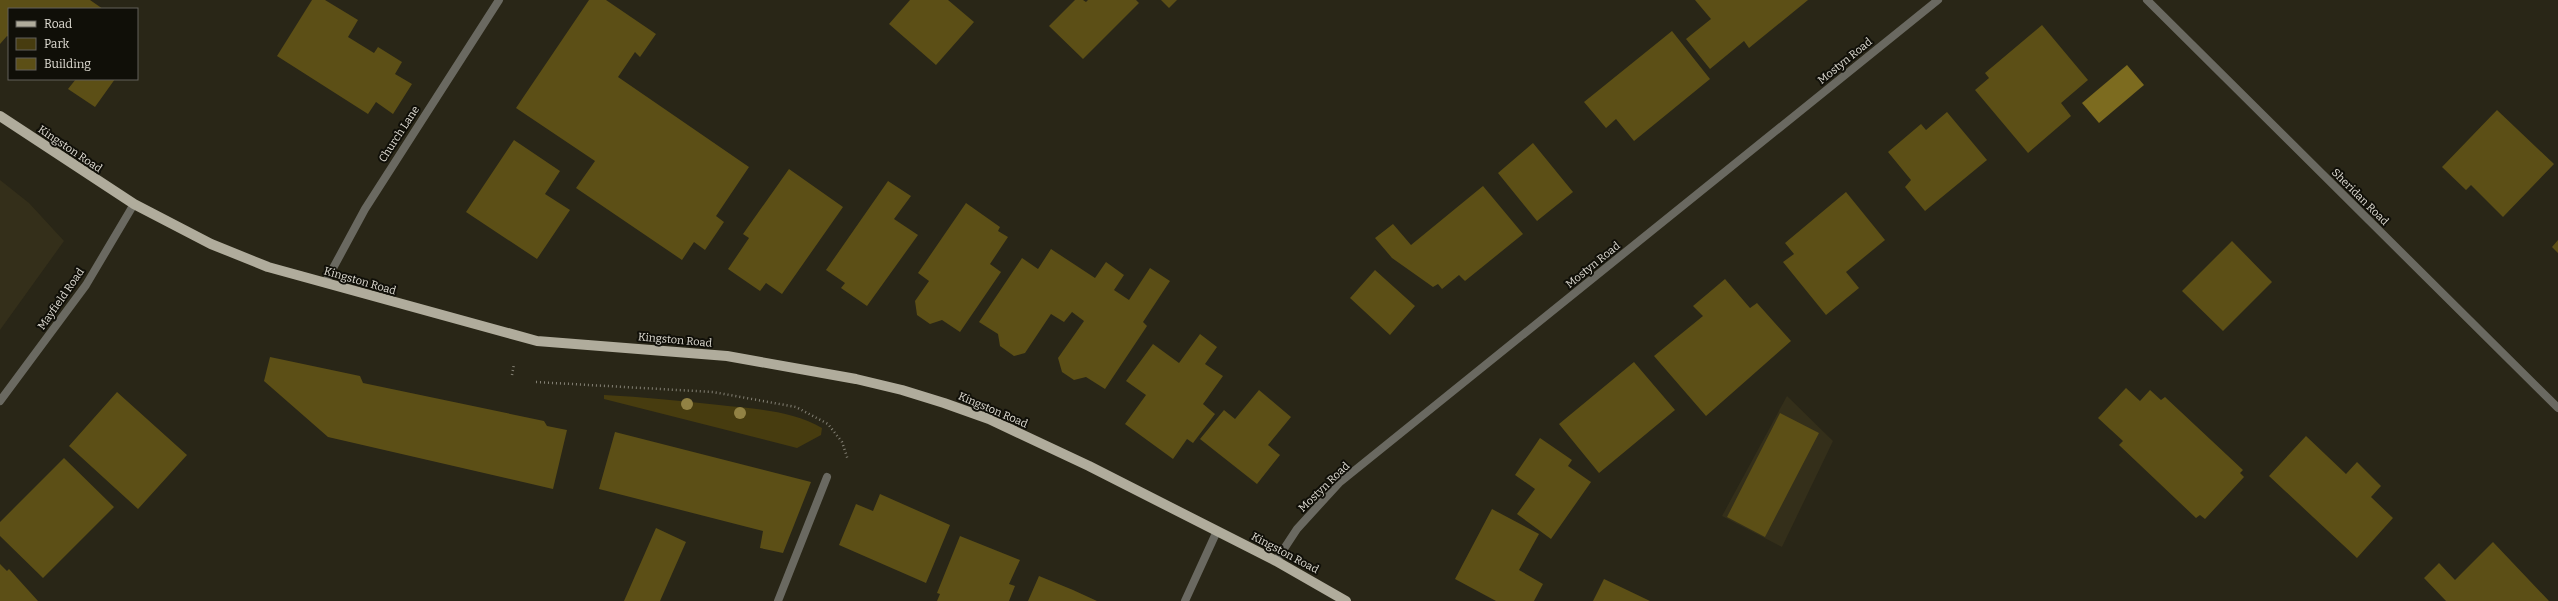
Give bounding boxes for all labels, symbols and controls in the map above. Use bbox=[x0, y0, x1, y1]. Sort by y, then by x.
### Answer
legend bbox=[8, 8, 138, 80]
text: Road bbox=[44, 17, 72, 31]
street label: Mostyn Road bbox=[1815, 35, 1875, 87]
text: Park bbox=[44, 37, 70, 51]
text: Building bbox=[44, 57, 91, 71]
street label: Church Lane bbox=[376, 103, 422, 165]
street label: Kingston Road bbox=[36, 123, 105, 175]
street label: Sheridan Road bbox=[2329, 166, 2391, 228]
street label: Mostyn Road bbox=[1563, 239, 1623, 291]
street label: Mayfield Road bbox=[35, 265, 87, 332]
street label: Kingston Road bbox=[322, 265, 398, 298]
street label: Kingston Road bbox=[637, 330, 713, 350]
street label: Kingston Road bbox=[956, 389, 1030, 431]
street label: Mostyn Road bbox=[1296, 459, 1353, 515]
street label: Kingston Road bbox=[1249, 530, 1321, 576]

